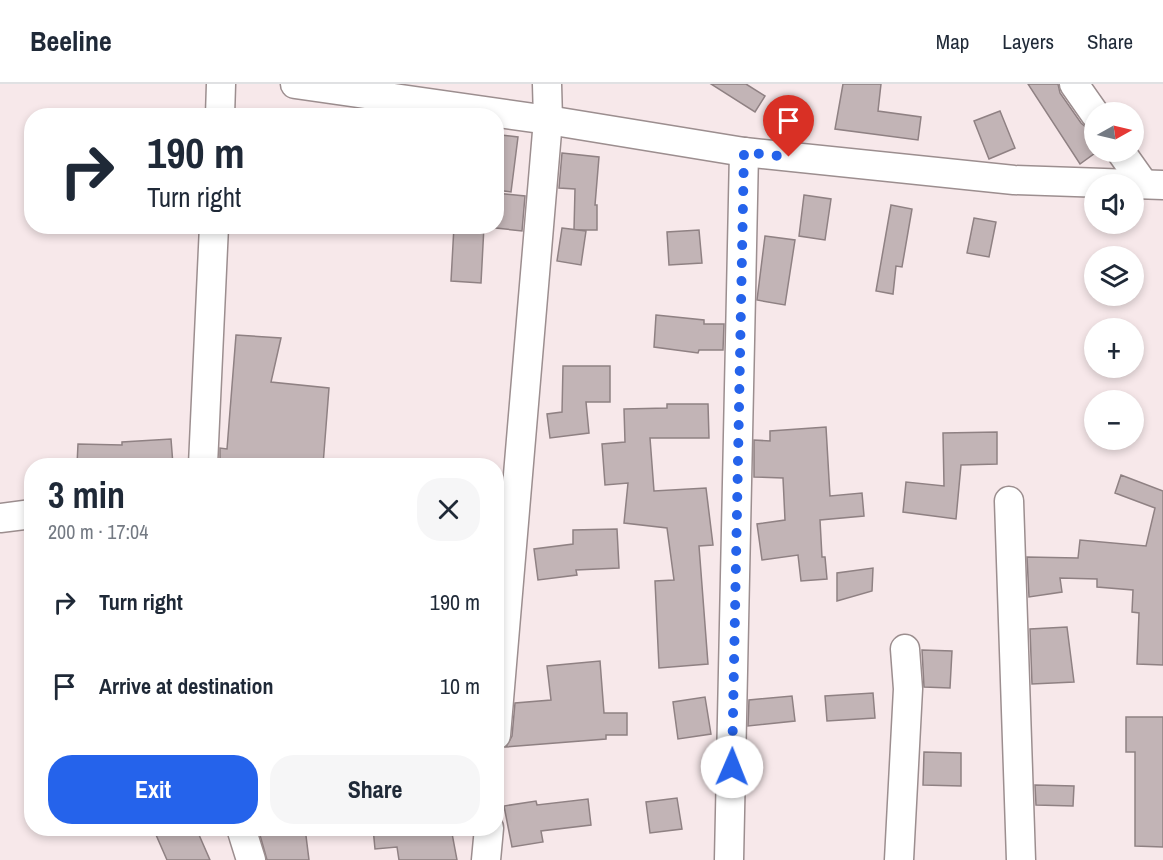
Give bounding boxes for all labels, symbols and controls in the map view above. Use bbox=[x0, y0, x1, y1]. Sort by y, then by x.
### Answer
text: Beeline bbox=[30, 22, 112, 60]
text: Map bbox=[936, 27, 969, 56]
text: Layers bbox=[1002, 27, 1054, 56]
text: Share bbox=[1087, 27, 1133, 56]
pin bbox=[763, 95, 814, 157]
north arrow bbox=[1084, 102, 1144, 162]
map controls bbox=[1084, 102, 1144, 450]
icon: arrive bbox=[772, 104, 805, 137]
text: 190 m bbox=[147, 125, 245, 181]
icon: right bbox=[48, 132, 126, 210]
button: sound bbox=[1084, 174, 1144, 234]
text: Turn right bbox=[147, 179, 241, 215]
button: layers bbox=[1084, 246, 1144, 306]
button: + bbox=[1084, 318, 1144, 378]
button: − bbox=[1084, 390, 1144, 450]
text: 3 min bbox=[48, 471, 125, 519]
button: close bbox=[417, 478, 480, 541]
text: 200 m · 17:04 bbox=[48, 518, 148, 545]
icon: right bbox=[48, 586, 81, 619]
text: Turn right bbox=[99, 587, 183, 617]
text: 190 m bbox=[430, 587, 480, 617]
icon: arrive bbox=[48, 670, 81, 703]
text: Arrive at destination bbox=[99, 671, 273, 701]
text: 10 m bbox=[440, 671, 480, 701]
position arrow bbox=[700, 735, 764, 799]
button: Exit bbox=[48, 755, 258, 824]
button: Share bbox=[270, 755, 480, 824]

